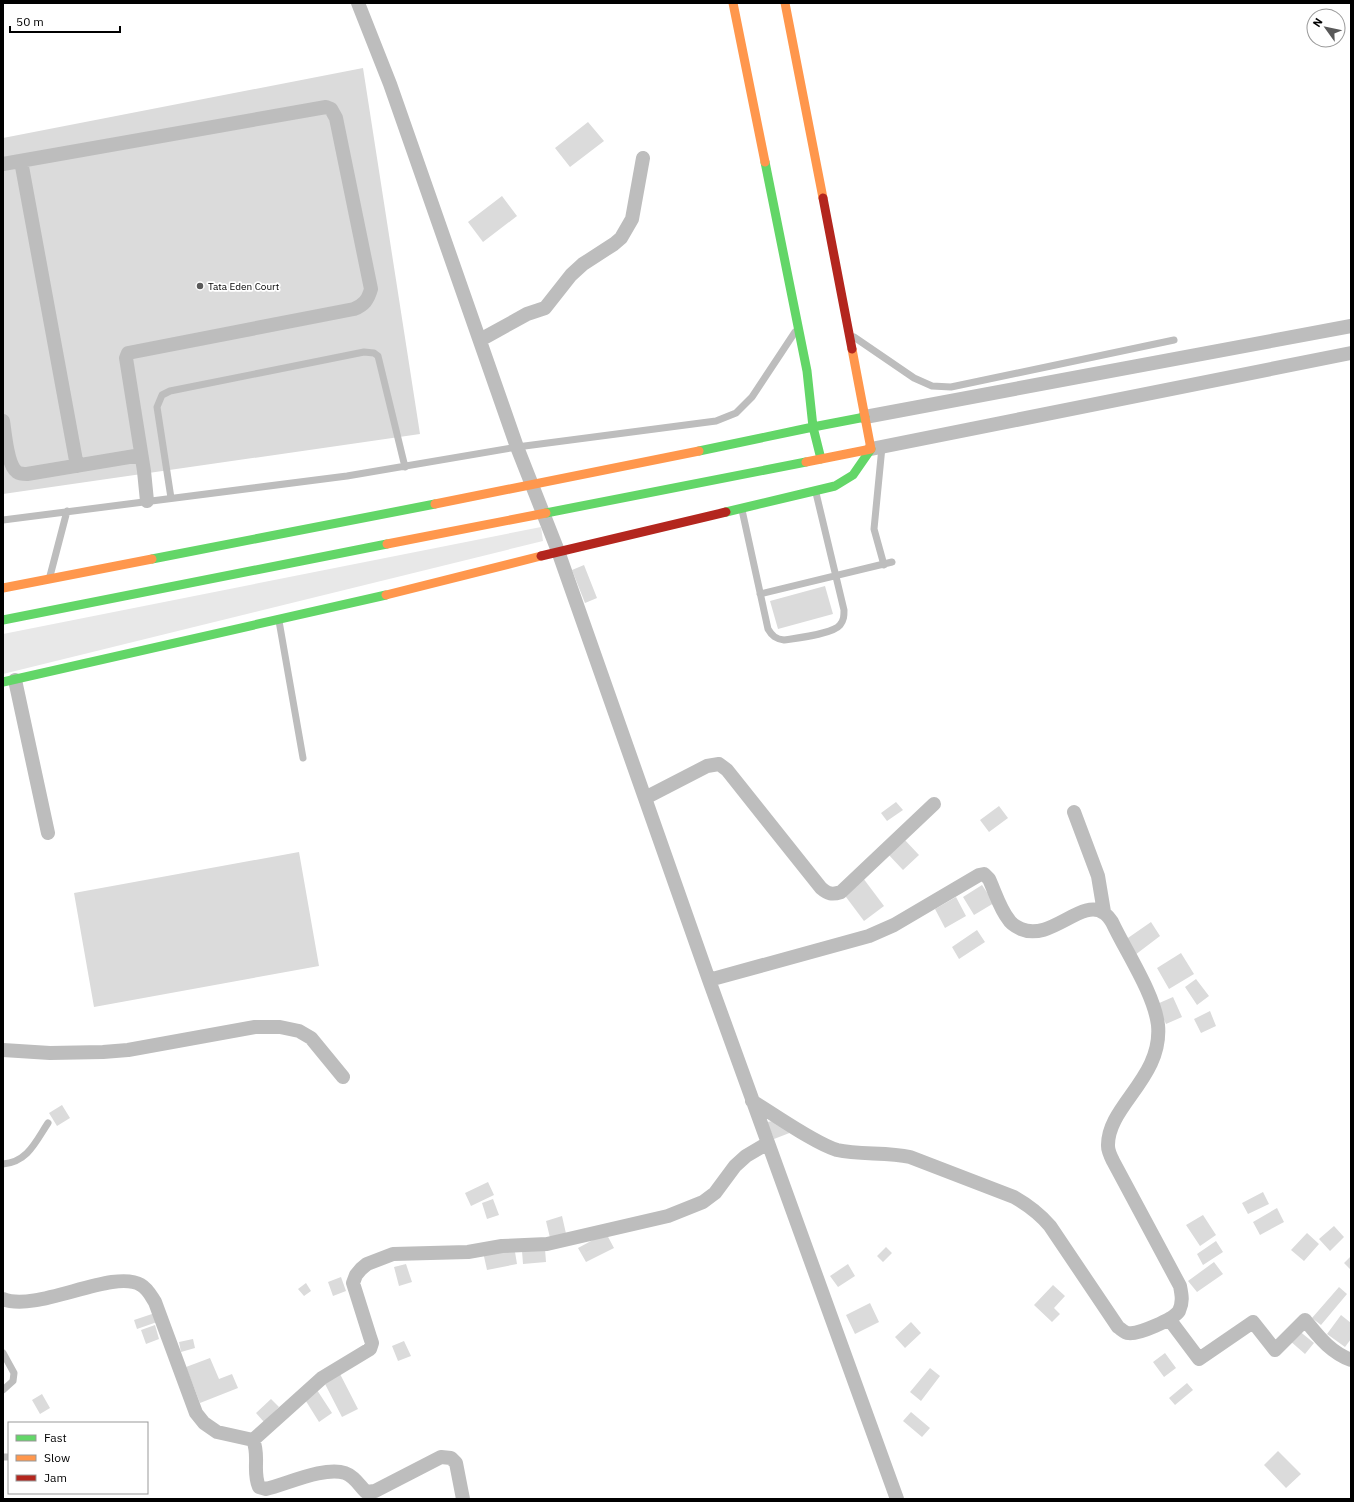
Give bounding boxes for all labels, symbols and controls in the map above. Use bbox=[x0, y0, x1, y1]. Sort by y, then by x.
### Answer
scale bar bbox=[10, 8, 120, 34]
north arrow bbox=[1306, 8, 1346, 48]
text: 50 m bbox=[16, 14, 44, 29]
text: N bbox=[1310, 15, 1326, 30]
place label: Tata Eden Court bbox=[208, 280, 280, 293]
marker: Tata Eden Court bbox=[195, 281, 205, 291]
legend bbox=[8, 1422, 148, 1494]
text: Fast bbox=[44, 1430, 67, 1445]
text: Slow bbox=[44, 1450, 70, 1465]
text: Jam bbox=[44, 1470, 67, 1485]

